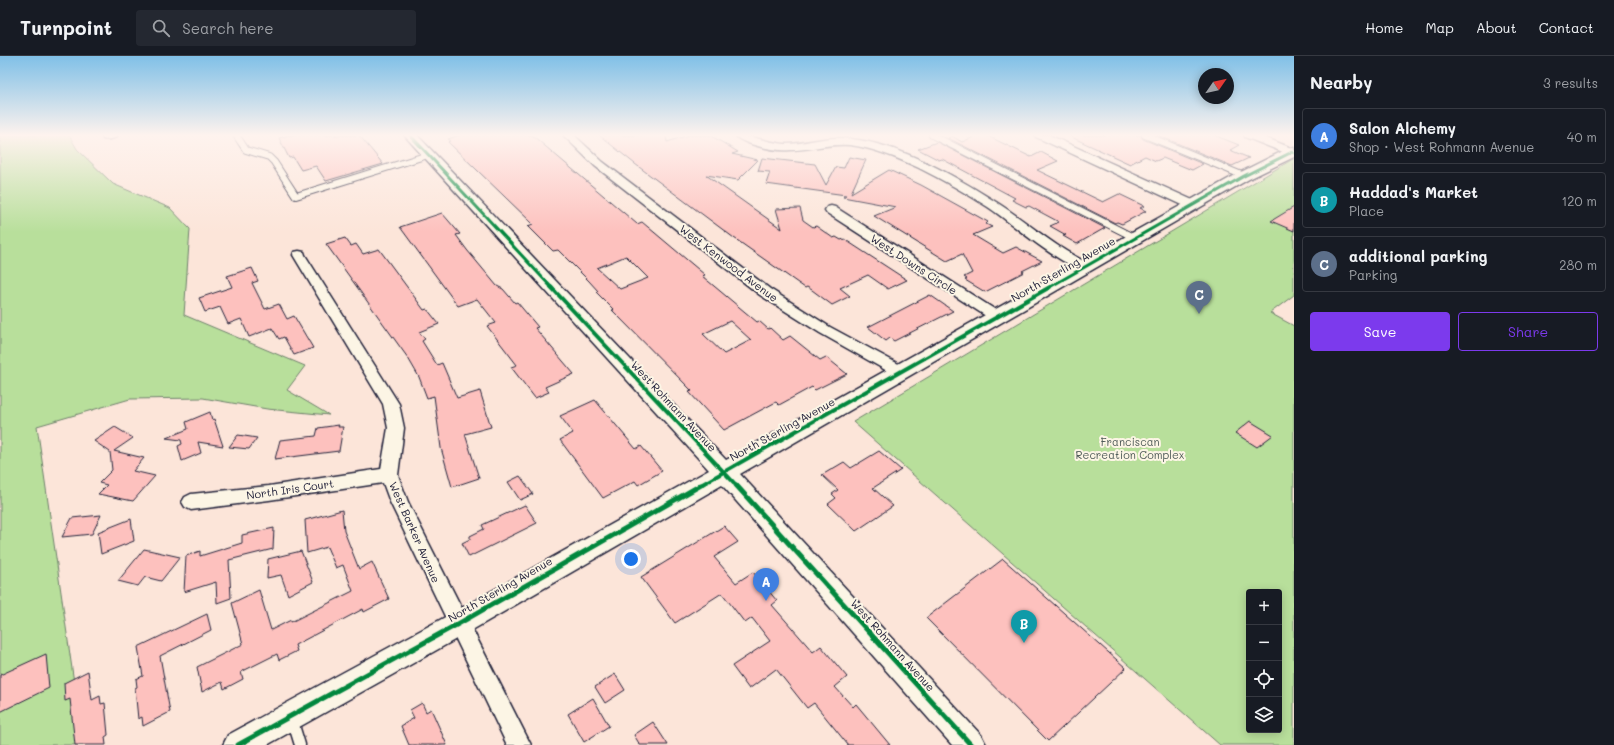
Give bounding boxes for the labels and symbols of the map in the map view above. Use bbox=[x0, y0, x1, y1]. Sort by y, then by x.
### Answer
north arrow bbox=[1198, 68, 1234, 104]
street label: West Kenwood Avenue bbox=[677, 221, 782, 305]
street label: West Downs Circle bbox=[868, 230, 960, 298]
street label: North Sterling Avenue bbox=[1008, 233, 1118, 305]
pin: C bbox=[1186, 281, 1212, 314]
street label: West Rohmann Avenue bbox=[628, 357, 720, 455]
street label: North Sterling Avenue bbox=[727, 394, 838, 464]
park label: Franciscan Recreation Complex bbox=[1076, 434, 1185, 462]
street label: North Iris Court bbox=[245, 475, 335, 503]
street label: West Barker Avenue bbox=[386, 479, 444, 585]
your location bbox=[621, 549, 641, 569]
street label: North Sterling Avenue bbox=[445, 553, 555, 625]
pin: A bbox=[753, 568, 779, 601]
street label: West Rohmann Avenue bbox=[847, 596, 939, 695]
pin: B bbox=[1011, 610, 1037, 643]

